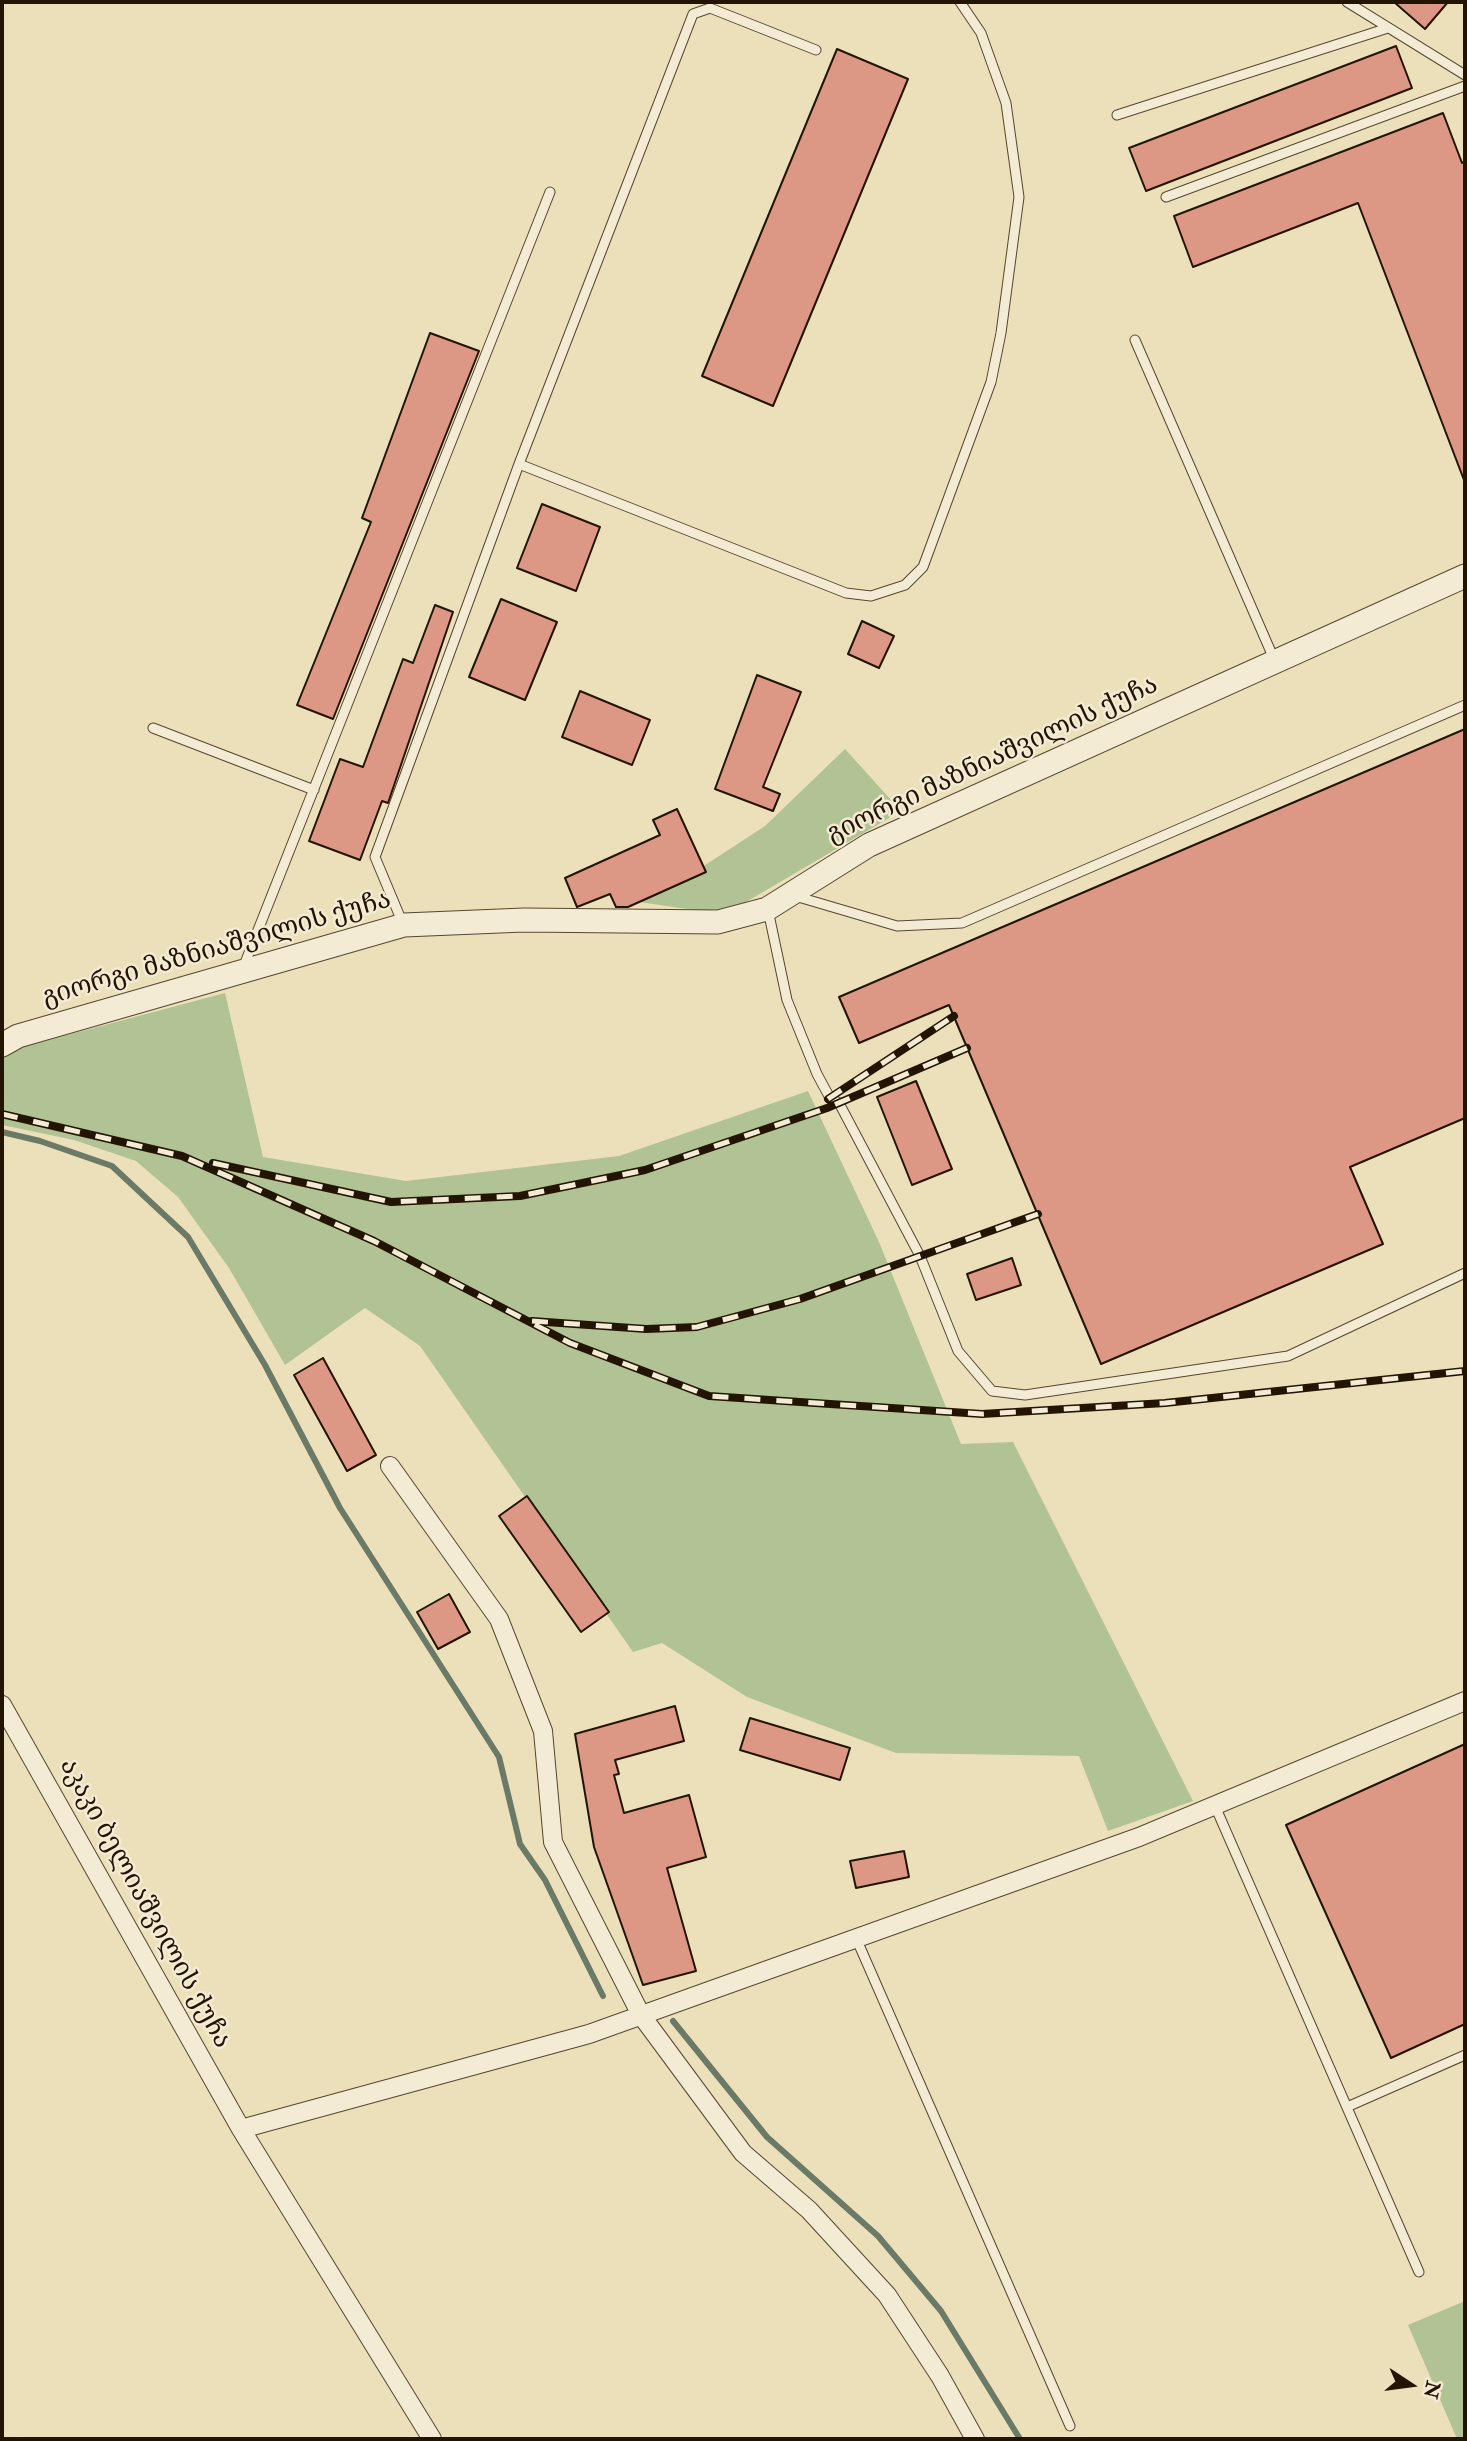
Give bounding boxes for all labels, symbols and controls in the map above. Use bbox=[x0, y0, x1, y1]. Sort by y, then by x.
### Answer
street label: გიორგი მაზნიაშვილის ქუჩა bbox=[823, 671, 1163, 851]
street label: გიორგი მაზნიაშვილის ქუჩა bbox=[39, 885, 395, 1015]
street label: აკაკი ბელიაშვილის ქუჩა bbox=[51, 1754, 237, 2054]
north arrow bbox=[1376, 2350, 1446, 2420]
text: N bbox=[1418, 2379, 1445, 2401]

